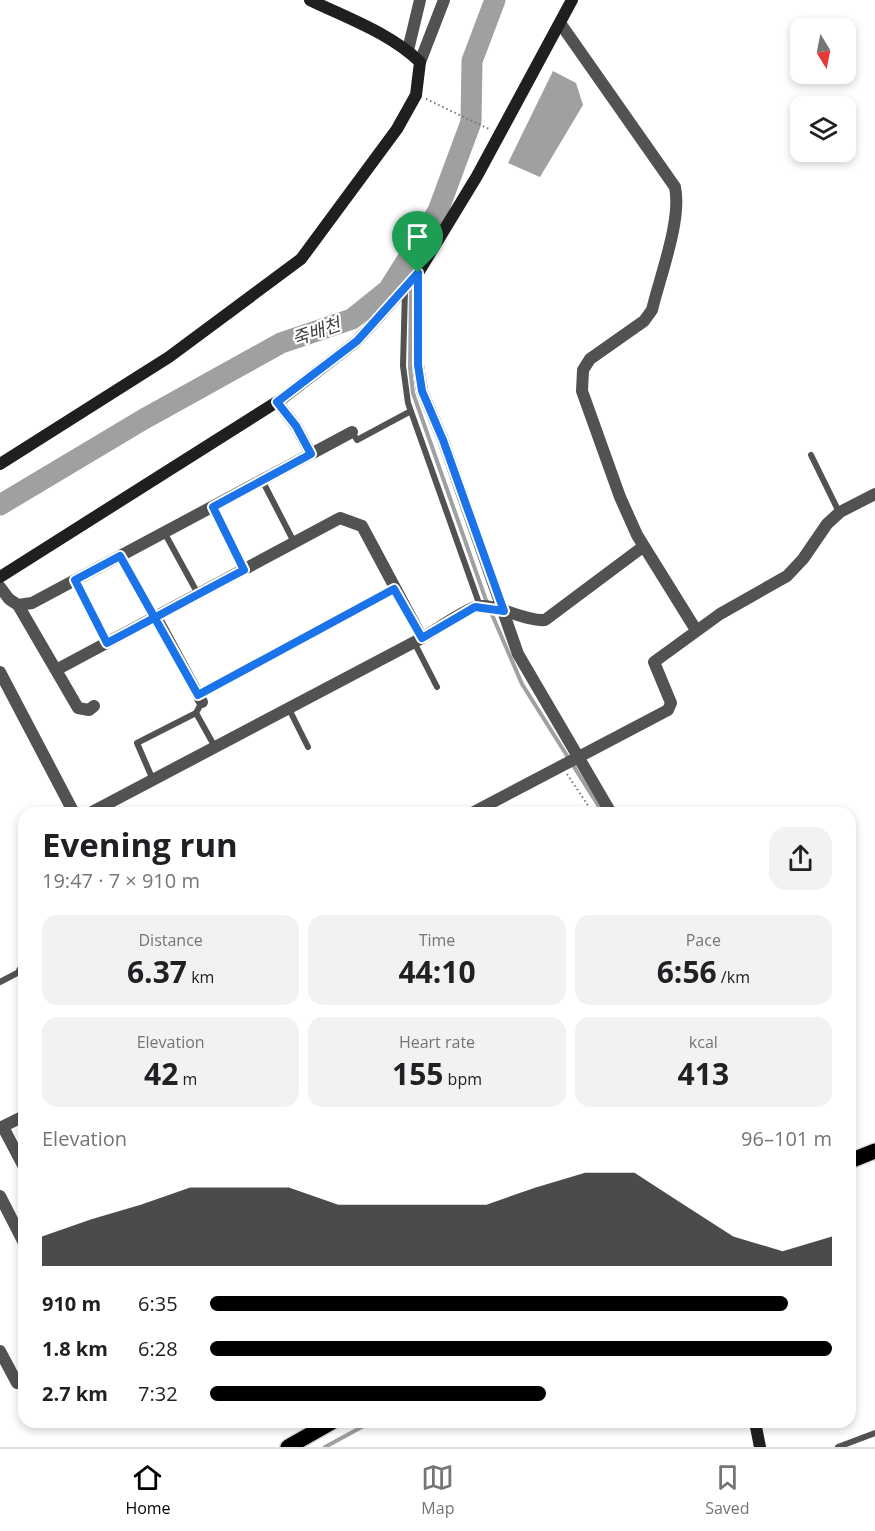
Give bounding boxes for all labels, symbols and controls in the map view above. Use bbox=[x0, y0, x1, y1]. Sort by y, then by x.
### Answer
north arrow bbox=[790, 18, 856, 84]
map controls bbox=[790, 18, 856, 162]
button: layers bbox=[790, 96, 856, 162]
pin bbox=[392, 211, 443, 273]
icon: arrive bbox=[401, 220, 434, 253]
water label: 죽배천 bbox=[289, 311, 346, 350]
text: Evening run bbox=[42, 822, 238, 867]
button: share bbox=[769, 827, 832, 890]
text: 19:47 · 7 × 910 m bbox=[42, 867, 200, 894]
text: Distance bbox=[139, 929, 203, 951]
text: Time bbox=[419, 929, 455, 951]
text: Pace bbox=[686, 929, 721, 951]
text: 6.37 bbox=[127, 951, 187, 992]
text: 44:10 bbox=[398, 951, 476, 992]
text: 6:56 bbox=[657, 951, 717, 992]
text: km bbox=[187, 966, 214, 988]
text: /km bbox=[717, 966, 750, 988]
text: Elevation bbox=[137, 1031, 205, 1053]
text: Heart rate bbox=[399, 1031, 475, 1053]
text: kcal bbox=[689, 1031, 718, 1053]
text: 42 bbox=[144, 1053, 178, 1094]
text: 155 bbox=[392, 1053, 443, 1094]
text: 413 bbox=[678, 1053, 729, 1094]
text: m bbox=[178, 1068, 197, 1090]
text: bpm bbox=[443, 1068, 482, 1090]
text: Elevation bbox=[42, 1125, 127, 1152]
text: 96–101 m bbox=[741, 1125, 832, 1152]
text: 910 m bbox=[42, 1290, 101, 1317]
text: 6:35 bbox=[138, 1290, 178, 1317]
text: 1.8 km bbox=[42, 1335, 108, 1362]
text: 6:28 bbox=[138, 1335, 178, 1362]
text: 2.7 km bbox=[42, 1380, 108, 1407]
text: 7:32 bbox=[138, 1380, 178, 1407]
tab: Home bbox=[125, 1461, 171, 1519]
tab: Map bbox=[421, 1461, 454, 1519]
tab: Saved bbox=[705, 1461, 750, 1519]

